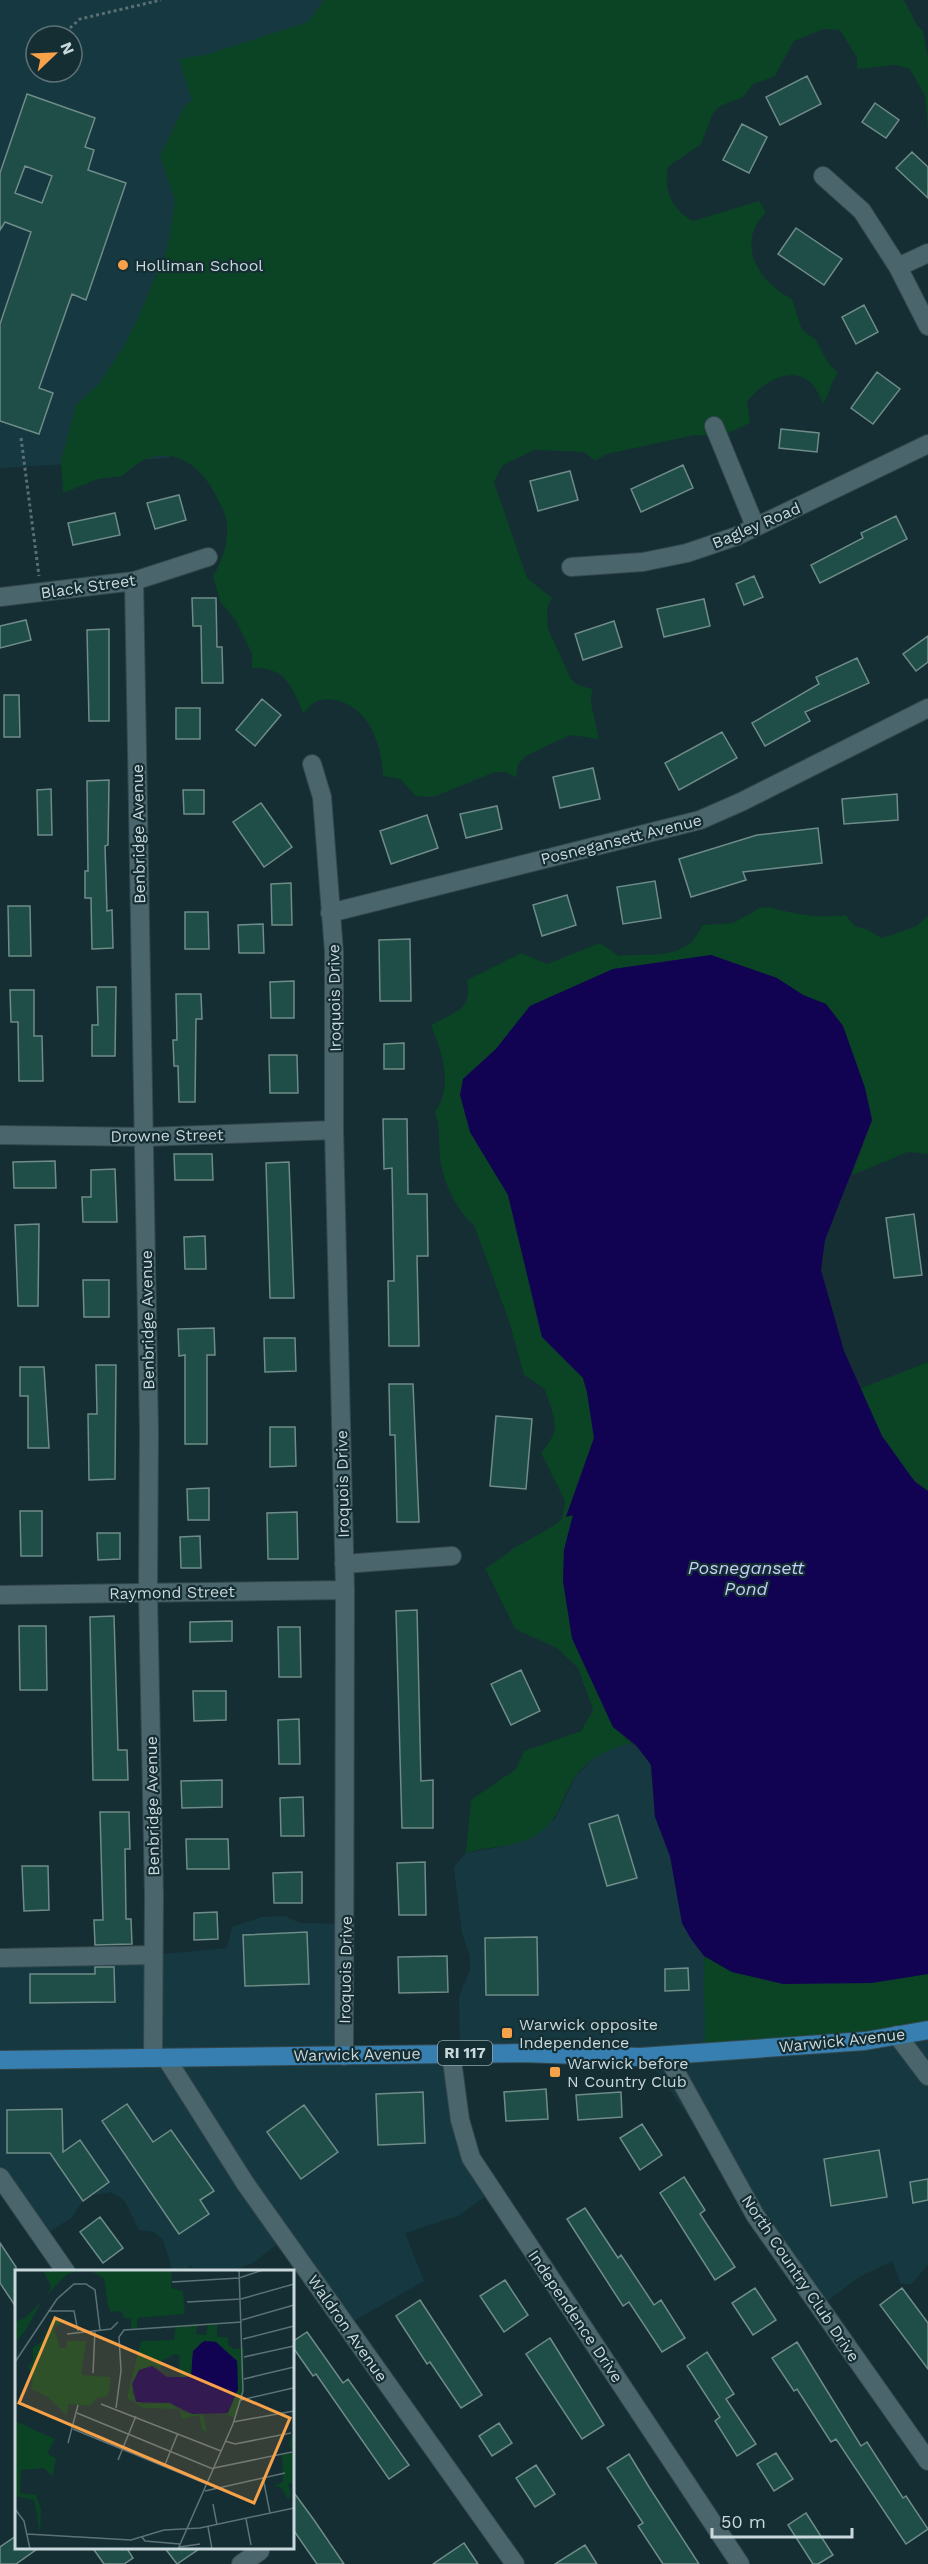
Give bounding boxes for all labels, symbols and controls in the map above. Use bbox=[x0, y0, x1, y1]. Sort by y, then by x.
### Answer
north arrow bbox=[24, 24, 84, 84]
text: N bbox=[56, 39, 78, 58]
place label: Holliman School bbox=[135, 256, 263, 275]
marker: Holliman School bbox=[116, 258, 130, 272]
street label: Bagley Road bbox=[709, 498, 803, 553]
street label: Black Street bbox=[39, 570, 137, 603]
street label: Benbridge Avenue bbox=[128, 764, 149, 904]
street label: Posnegansett Avenue bbox=[539, 810, 704, 869]
street label: Iroquois Drive bbox=[324, 944, 345, 1052]
street label: Drowne Street bbox=[110, 1125, 224, 1146]
street label: Benbridge Avenue bbox=[137, 1250, 158, 1390]
street label: Iroquois Drive bbox=[332, 1430, 353, 1538]
water label: Posnegansett Pond bbox=[688, 1557, 805, 1599]
street label: Raymond Street bbox=[109, 1582, 235, 1603]
street label: Benbridge Avenue bbox=[142, 1736, 163, 1876]
street label: Iroquois Drive bbox=[335, 1916, 356, 2024]
place label: Warwick opposite Independence bbox=[519, 2015, 658, 2052]
street label: Warwick Avenue bbox=[778, 2024, 906, 2057]
marker: Warwick opposite Independence bbox=[500, 2026, 514, 2040]
road number: RI 117 bbox=[438, 2041, 492, 2065]
street label: Warwick Avenue bbox=[293, 2044, 421, 2065]
place label: Warwick before N Country Club bbox=[567, 2054, 688, 2091]
marker: Warwick before N Country Club bbox=[548, 2065, 562, 2079]
street label: North Country Club Drive bbox=[738, 2191, 864, 2365]
street label: Independence Drive bbox=[524, 2246, 627, 2386]
inset map bbox=[15, 2270, 294, 2549]
street label: Waldron Avenue bbox=[304, 2271, 391, 2385]
scale bar bbox=[712, 2501, 852, 2539]
text: 50 m bbox=[721, 2511, 766, 2532]

